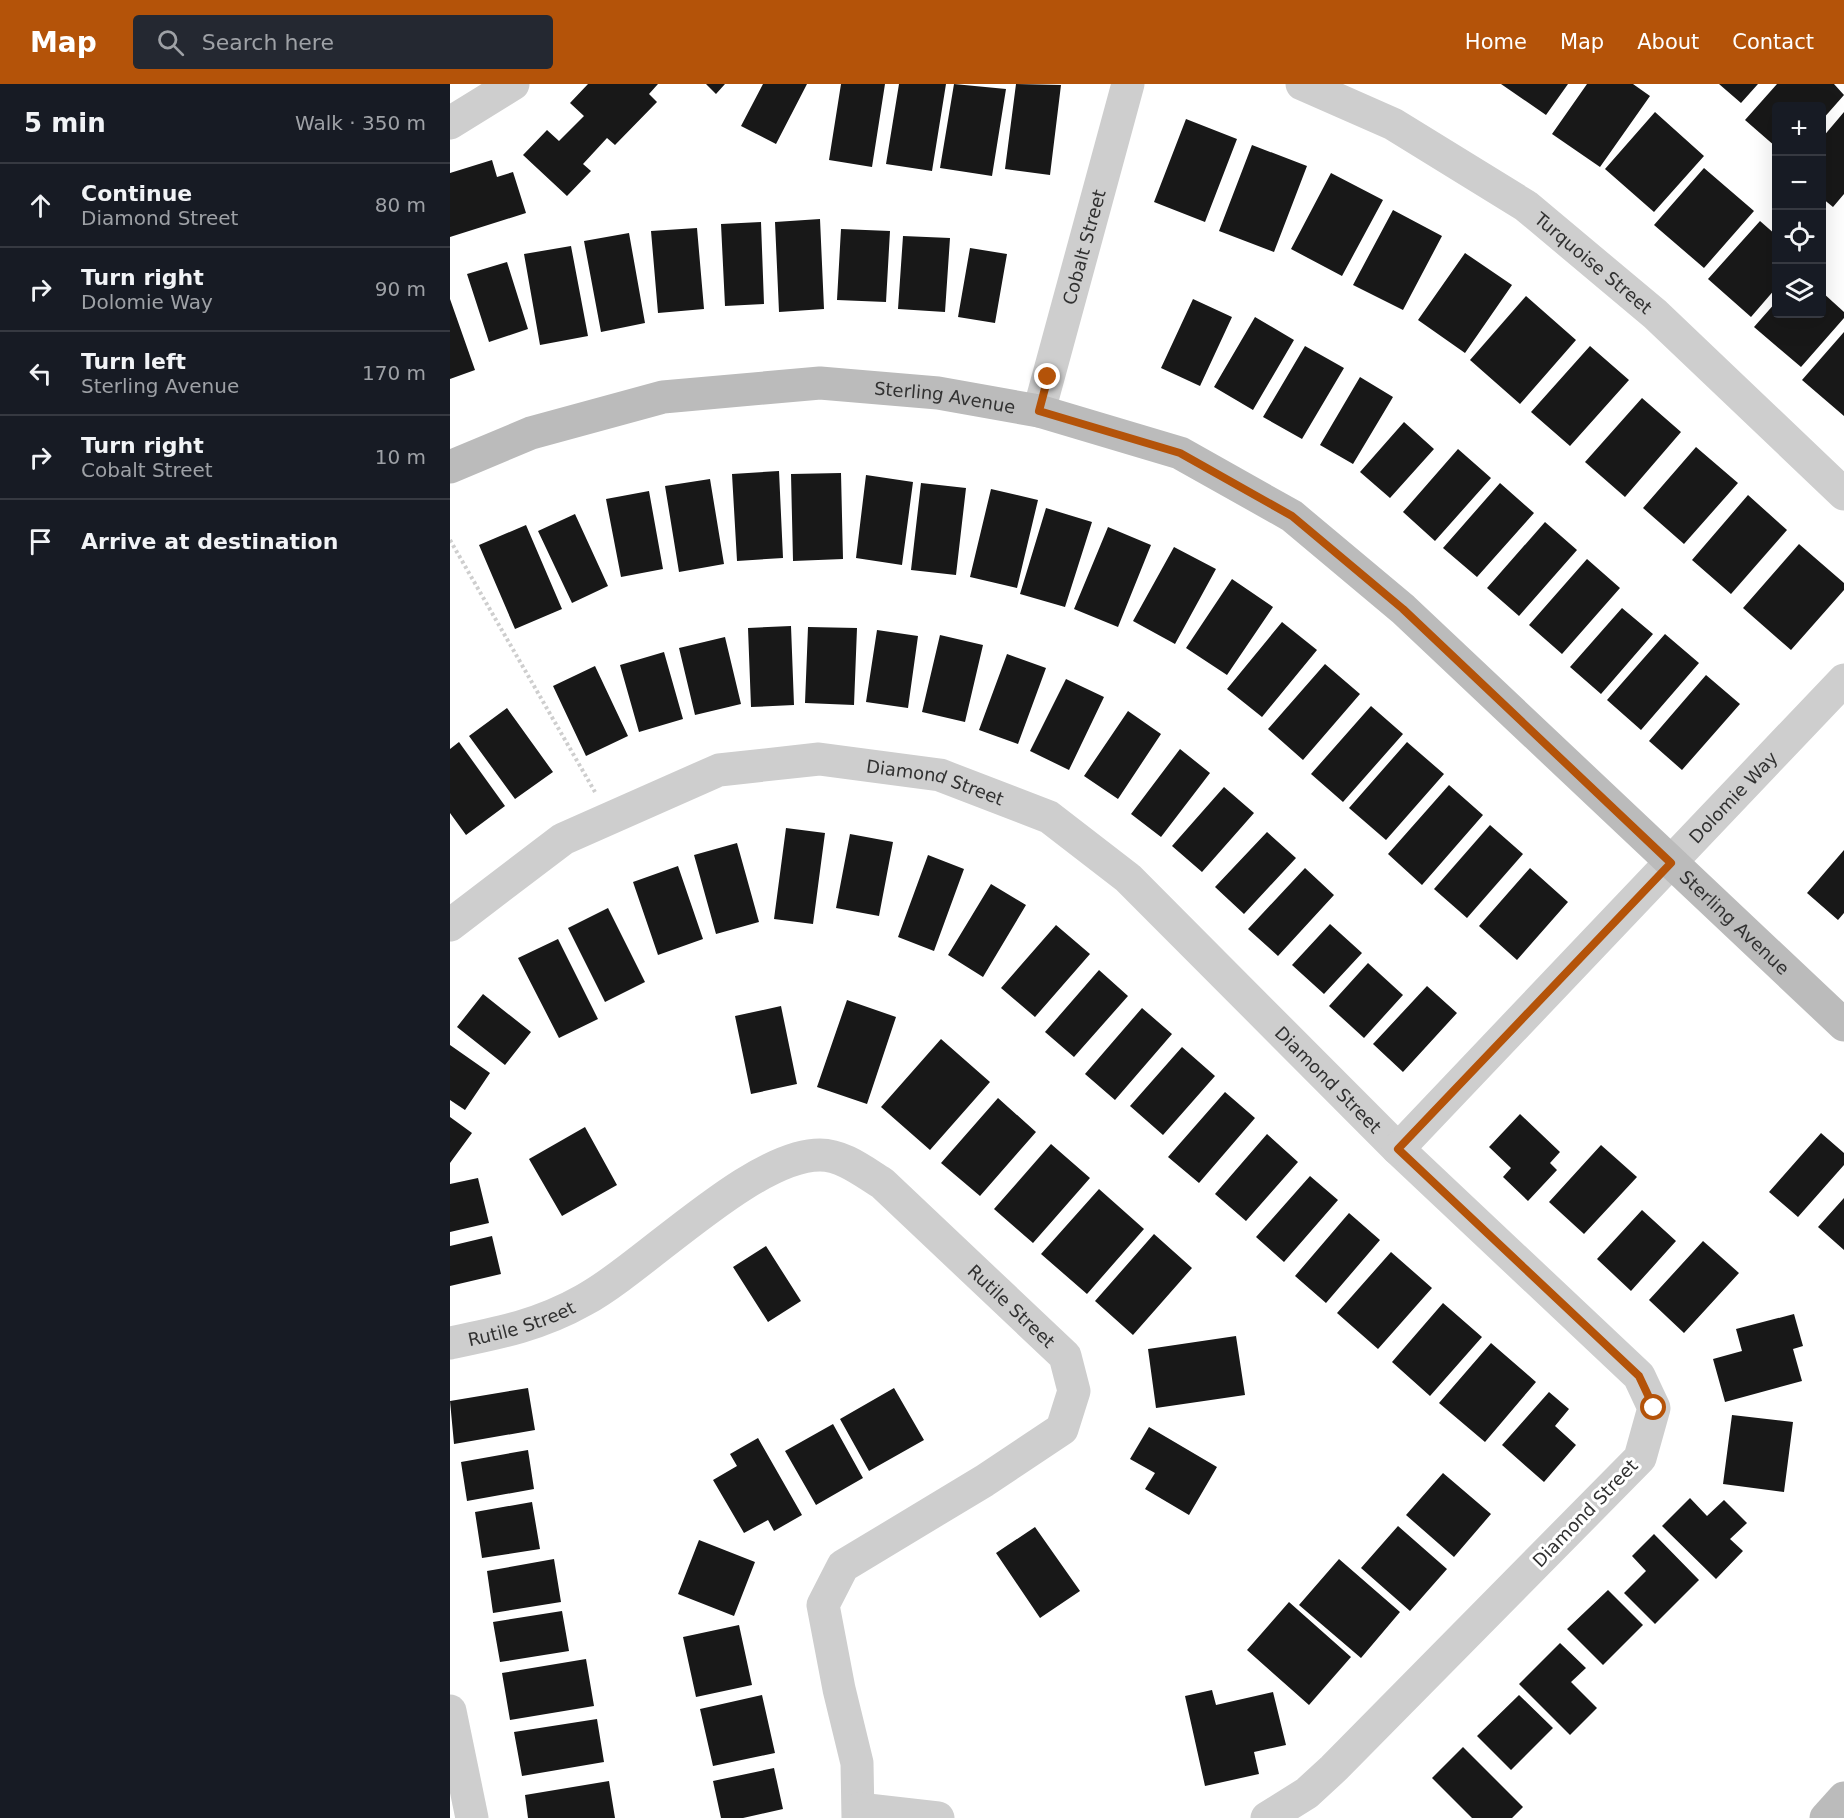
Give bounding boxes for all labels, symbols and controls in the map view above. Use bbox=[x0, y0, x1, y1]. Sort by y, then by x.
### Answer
search box bbox=[133, 15, 553, 69]
text: Map bbox=[30, 26, 97, 59]
icon: search bbox=[154, 26, 187, 59]
text: Search here bbox=[202, 30, 334, 55]
text: Home bbox=[1465, 30, 1527, 54]
text: Map bbox=[1560, 30, 1604, 54]
text: About bbox=[1637, 30, 1699, 54]
text: Contact bbox=[1732, 30, 1814, 54]
map controls bbox=[1772, 102, 1826, 318]
button: + bbox=[1772, 102, 1826, 156]
text: 5 min bbox=[24, 108, 106, 138]
text: Walk · 350 m bbox=[295, 111, 426, 135]
button: − bbox=[1772, 156, 1826, 210]
text: Continue bbox=[81, 181, 192, 206]
street label: Cobalt Street bbox=[1058, 187, 1109, 307]
icon: ahead bbox=[24, 189, 57, 222]
text: 80 m bbox=[375, 193, 426, 217]
text: Diamond Street bbox=[81, 206, 238, 230]
street label: Turquoise Street bbox=[1530, 207, 1657, 318]
button: locate bbox=[1772, 210, 1826, 264]
button: layers bbox=[1772, 264, 1826, 318]
text: Turn right bbox=[81, 265, 204, 290]
icon: right bbox=[24, 273, 57, 306]
text: 90 m bbox=[375, 277, 426, 301]
text: Dolomie Way bbox=[81, 290, 213, 314]
text: Turn left bbox=[81, 349, 186, 374]
icon: left bbox=[24, 357, 57, 390]
text: 170 m bbox=[362, 361, 426, 385]
route end bbox=[1034, 363, 1060, 389]
text: Sterling Avenue bbox=[81, 374, 239, 398]
street label: Sterling Avenue bbox=[873, 377, 1017, 417]
text: Turn right bbox=[81, 433, 204, 458]
icon: right bbox=[24, 441, 57, 474]
text: 10 m bbox=[375, 445, 426, 469]
text: Cobalt Street bbox=[81, 458, 213, 482]
icon: arrive bbox=[24, 525, 57, 558]
text: Arrive at destination bbox=[81, 529, 338, 554]
street label: Dolomie Way bbox=[1684, 746, 1782, 847]
street label: Diamond Street bbox=[865, 755, 1007, 809]
street label: Sterling Avenue bbox=[1676, 866, 1794, 979]
street label: Diamond Street bbox=[1271, 1022, 1386, 1137]
street label: Rutile Street bbox=[964, 1260, 1060, 1352]
street label: Rutile Street bbox=[466, 1296, 579, 1350]
route start bbox=[1640, 1394, 1666, 1420]
street label: Diamond Street bbox=[1528, 1455, 1642, 1571]

